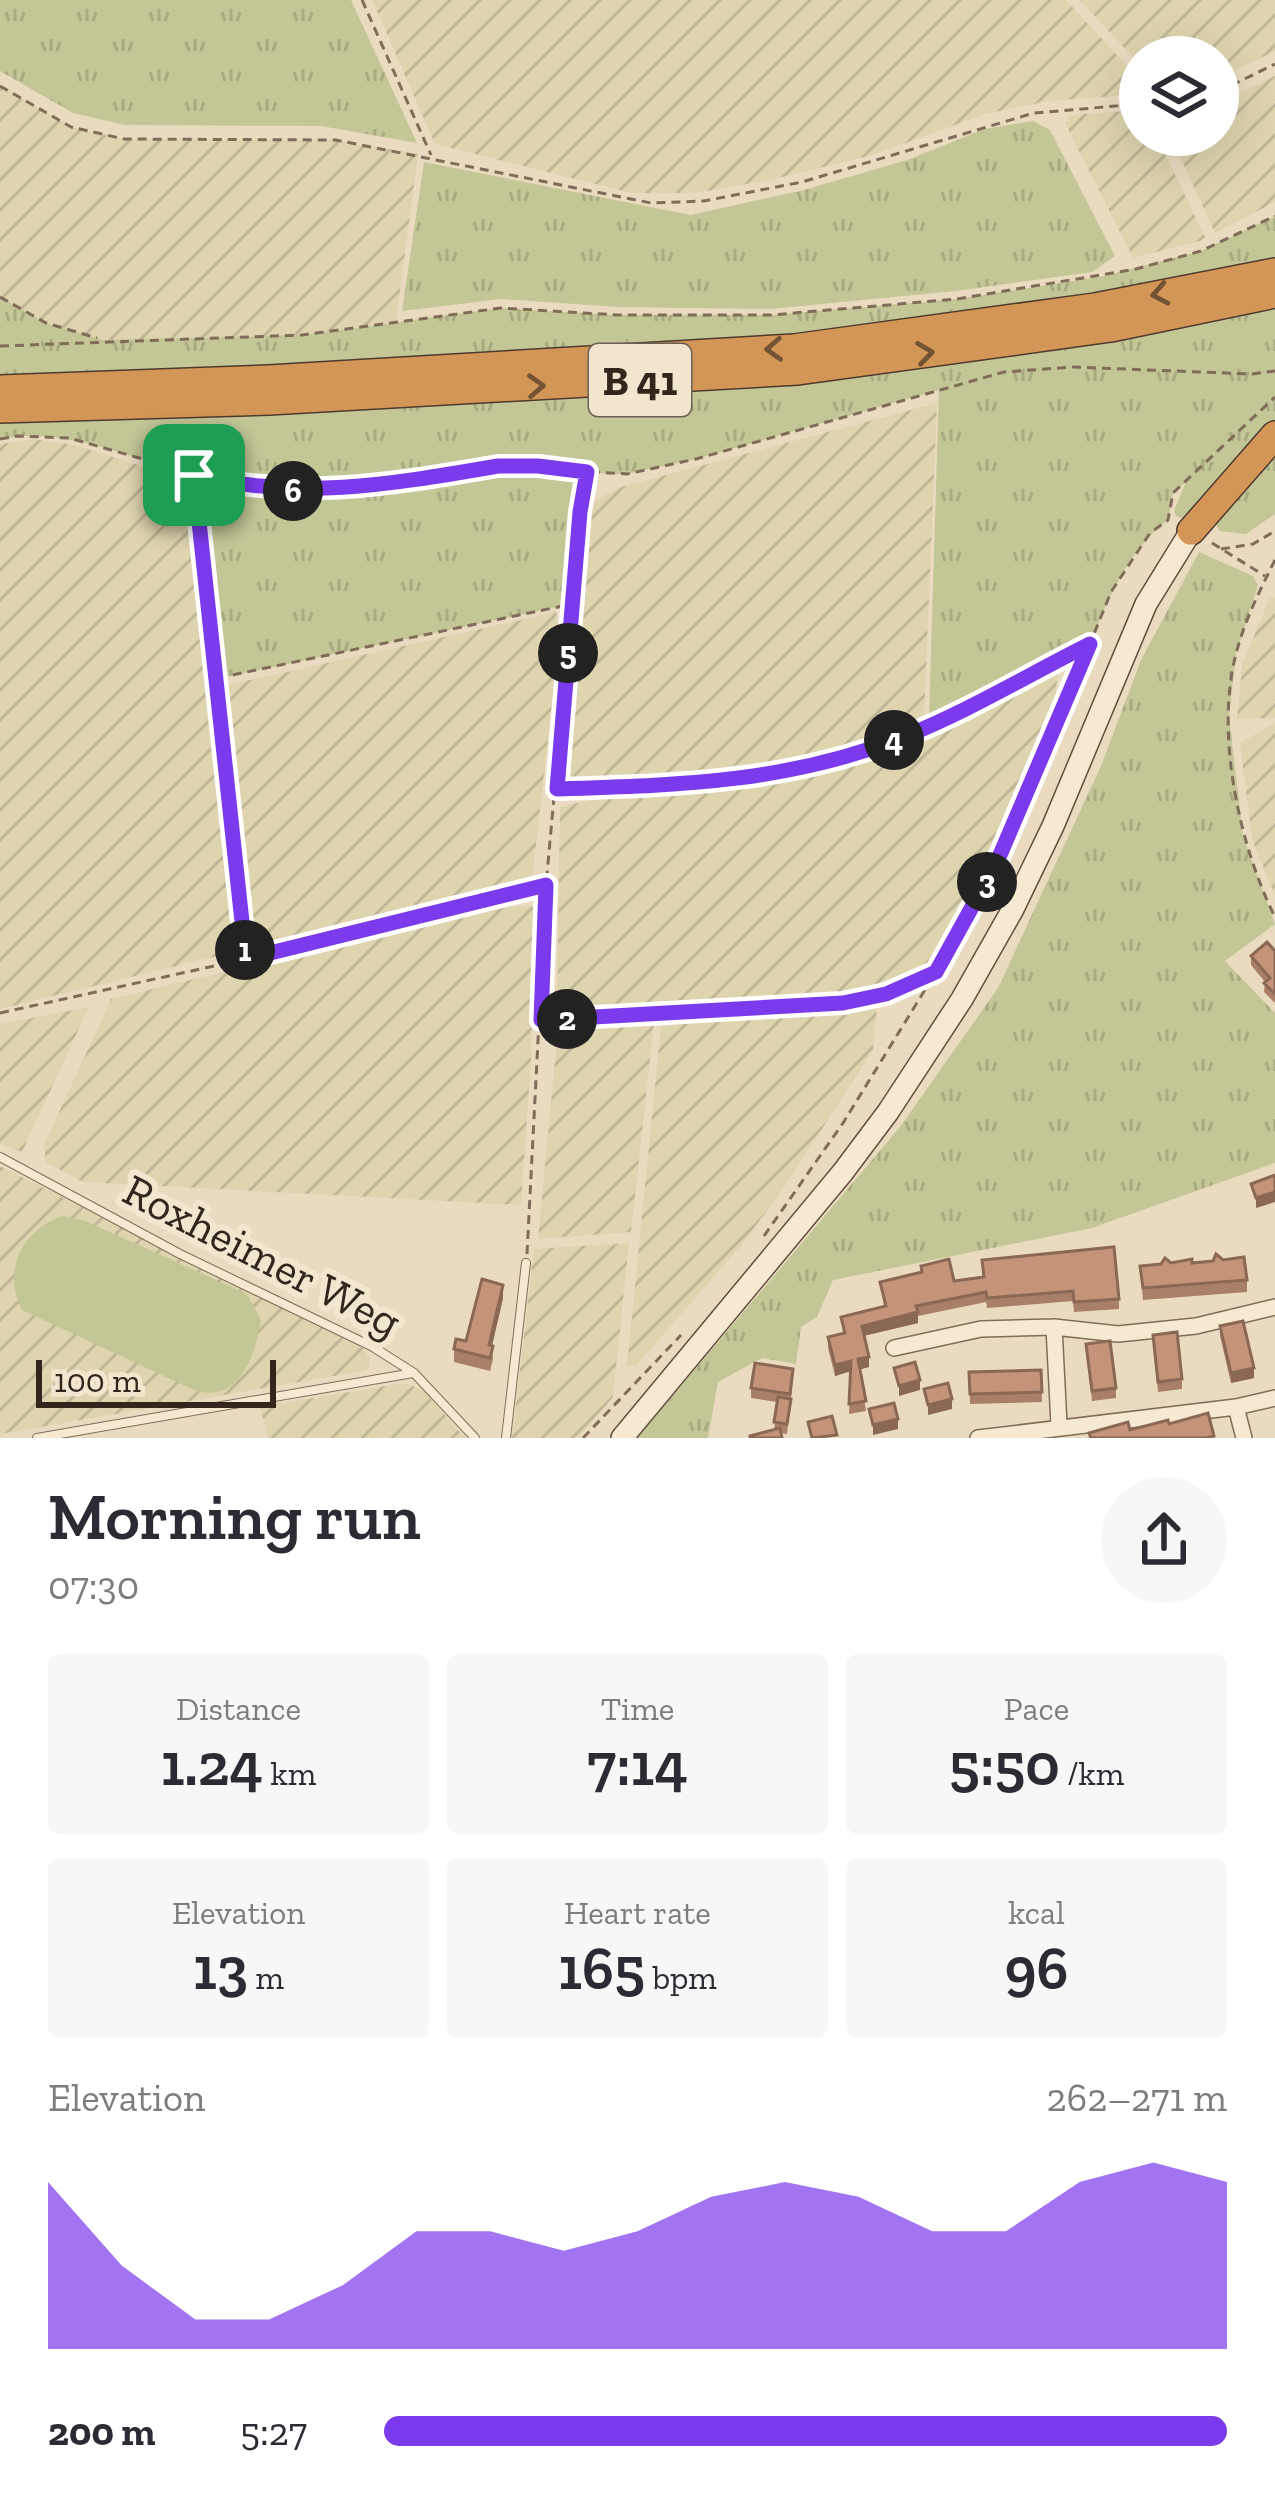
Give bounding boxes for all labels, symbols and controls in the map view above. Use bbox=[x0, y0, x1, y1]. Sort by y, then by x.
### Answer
map controls bbox=[1119, 36, 1239, 156]
button: layers bbox=[1119, 36, 1239, 156]
one-way arrow bbox=[1150, 281, 1170, 306]
one-way arrow bbox=[764, 336, 783, 362]
one-way arrow bbox=[915, 341, 935, 367]
road number: B 41 bbox=[589, 344, 691, 416]
one-way arrow bbox=[527, 373, 546, 399]
pin bbox=[143, 424, 245, 526]
icon: arrive bbox=[161, 442, 227, 508]
pin: 6 bbox=[263, 461, 323, 521]
text: 6 bbox=[284, 471, 302, 510]
pin: 5 bbox=[538, 623, 598, 683]
text: 5 bbox=[559, 633, 577, 672]
pin: 4 bbox=[864, 710, 924, 770]
text: 4 bbox=[885, 720, 903, 759]
pin: 3 bbox=[957, 852, 1017, 912]
text: 3 bbox=[978, 862, 996, 901]
pin: 1 bbox=[215, 920, 275, 980]
text: 1 bbox=[238, 930, 252, 969]
pin: 2 bbox=[537, 989, 597, 1049]
text: 2 bbox=[558, 999, 576, 1038]
street label: Roxheimer Weg bbox=[114, 1163, 410, 1349]
scale bar bbox=[36, 1354, 276, 1407]
text: 100 m bbox=[54, 1361, 141, 1400]
text: Morning run bbox=[48, 1477, 421, 1556]
button: share bbox=[1101, 1477, 1227, 1603]
text: 07:30 bbox=[48, 1562, 139, 1609]
text: Distance bbox=[176, 1689, 301, 1728]
text: Time bbox=[601, 1689, 674, 1728]
text: Pace bbox=[1004, 1689, 1069, 1728]
text: 1.24 bbox=[161, 1728, 263, 1800]
text: 7:14 bbox=[587, 1728, 688, 1800]
text: 5:50 bbox=[949, 1728, 1060, 1800]
text: km bbox=[263, 1754, 316, 1793]
text: /km bbox=[1060, 1754, 1124, 1793]
text: Elevation bbox=[172, 1893, 305, 1932]
text: Heart rate bbox=[564, 1893, 711, 1932]
text: kcal bbox=[1008, 1893, 1065, 1932]
text: 13 bbox=[193, 1932, 248, 2004]
text: 165 bbox=[558, 1932, 645, 2004]
text: 96 bbox=[1004, 1932, 1069, 2004]
text: m bbox=[248, 1958, 284, 1997]
text: bpm bbox=[645, 1958, 717, 1997]
text: Elevation bbox=[48, 2074, 205, 2121]
text: 262–271 m bbox=[1046, 2074, 1227, 2121]
text: 200 m bbox=[48, 2408, 155, 2455]
text: 5:27 bbox=[240, 2408, 307, 2455]

